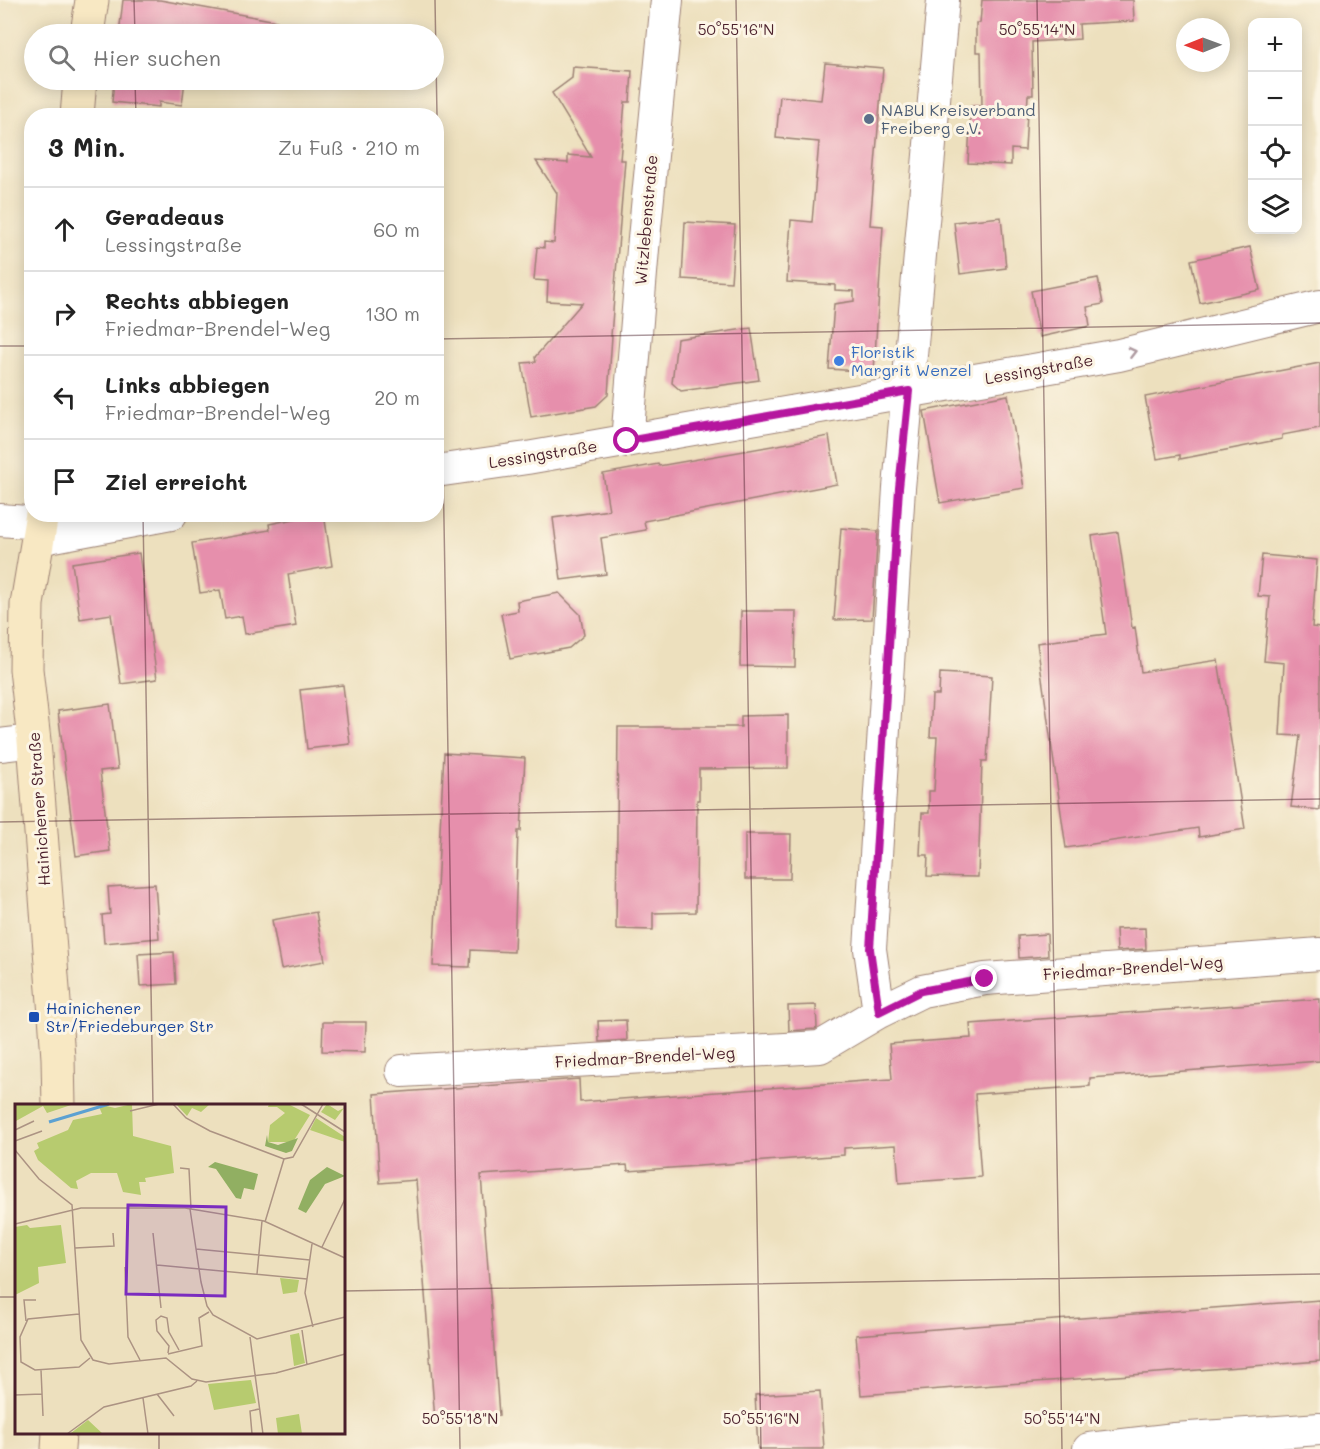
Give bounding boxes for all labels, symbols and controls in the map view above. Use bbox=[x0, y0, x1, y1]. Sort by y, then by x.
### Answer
north arrow bbox=[1176, 18, 1230, 72]
map controls bbox=[1248, 18, 1302, 234]
button: + bbox=[1248, 18, 1302, 72]
text: 50°55'16"N bbox=[698, 19, 774, 39]
text: 50°55'14"N bbox=[999, 19, 1075, 39]
search box bbox=[24, 24, 444, 90]
icon: search bbox=[45, 41, 78, 74]
text: Hier suchen bbox=[93, 43, 221, 72]
button: − bbox=[1248, 72, 1302, 126]
place label: NABU Kreisverband Freiberg e.V. bbox=[881, 99, 1036, 138]
marker: NABU Kreisverband Freiberg e.V. bbox=[862, 112, 876, 126]
button: locate bbox=[1248, 126, 1302, 180]
text: 3 Min. bbox=[48, 130, 126, 164]
text: Zu Fuß · 210 m bbox=[278, 134, 420, 160]
street label: Witzlebenstraße bbox=[629, 154, 662, 286]
button: layers bbox=[1248, 180, 1302, 234]
text: Geradeaus bbox=[105, 202, 224, 231]
icon: ahead bbox=[48, 213, 81, 246]
text: 60 m bbox=[373, 216, 420, 242]
text: Lessingstraße bbox=[105, 231, 242, 257]
text: Rechts abbiegen bbox=[105, 286, 289, 315]
icon: right bbox=[48, 297, 81, 330]
text: 130 m bbox=[365, 300, 420, 326]
text: Friedmar-Brendel-Weg bbox=[105, 315, 330, 341]
place label: Floristik Margrit Wenzel bbox=[851, 341, 972, 380]
one-way arrow bbox=[1127, 346, 1137, 359]
street label: Lessingstraße bbox=[983, 349, 1095, 388]
marker: Floristik Margrit Wenzel bbox=[832, 354, 846, 368]
text: Links abbiegen bbox=[105, 370, 270, 399]
icon: left bbox=[48, 381, 81, 414]
text: 20 m bbox=[374, 384, 420, 410]
text: Friedmar-Brendel-Weg bbox=[105, 399, 330, 425]
route start bbox=[613, 427, 639, 453]
street label: Lessingstraße bbox=[487, 435, 599, 472]
icon: arrive bbox=[48, 465, 81, 498]
text: Ziel erreicht bbox=[105, 467, 247, 496]
street label: Hainichener Straße bbox=[23, 731, 54, 887]
street label: Friedmar-Brendel-Weg bbox=[1042, 951, 1224, 984]
route end bbox=[971, 965, 997, 991]
place label: Hainichener Str/Friedeburger Str bbox=[46, 997, 214, 1036]
marker: Hainichener Str/Friedeburger Str bbox=[27, 1010, 41, 1024]
street label: Friedmar-Brendel-Weg bbox=[554, 1041, 736, 1072]
inset map bbox=[15, 1104, 345, 1434]
text: 50°55'18"N bbox=[422, 1408, 498, 1428]
text: 50°55'16"N bbox=[723, 1408, 799, 1428]
text: 50°55'14"N bbox=[1024, 1408, 1100, 1428]

